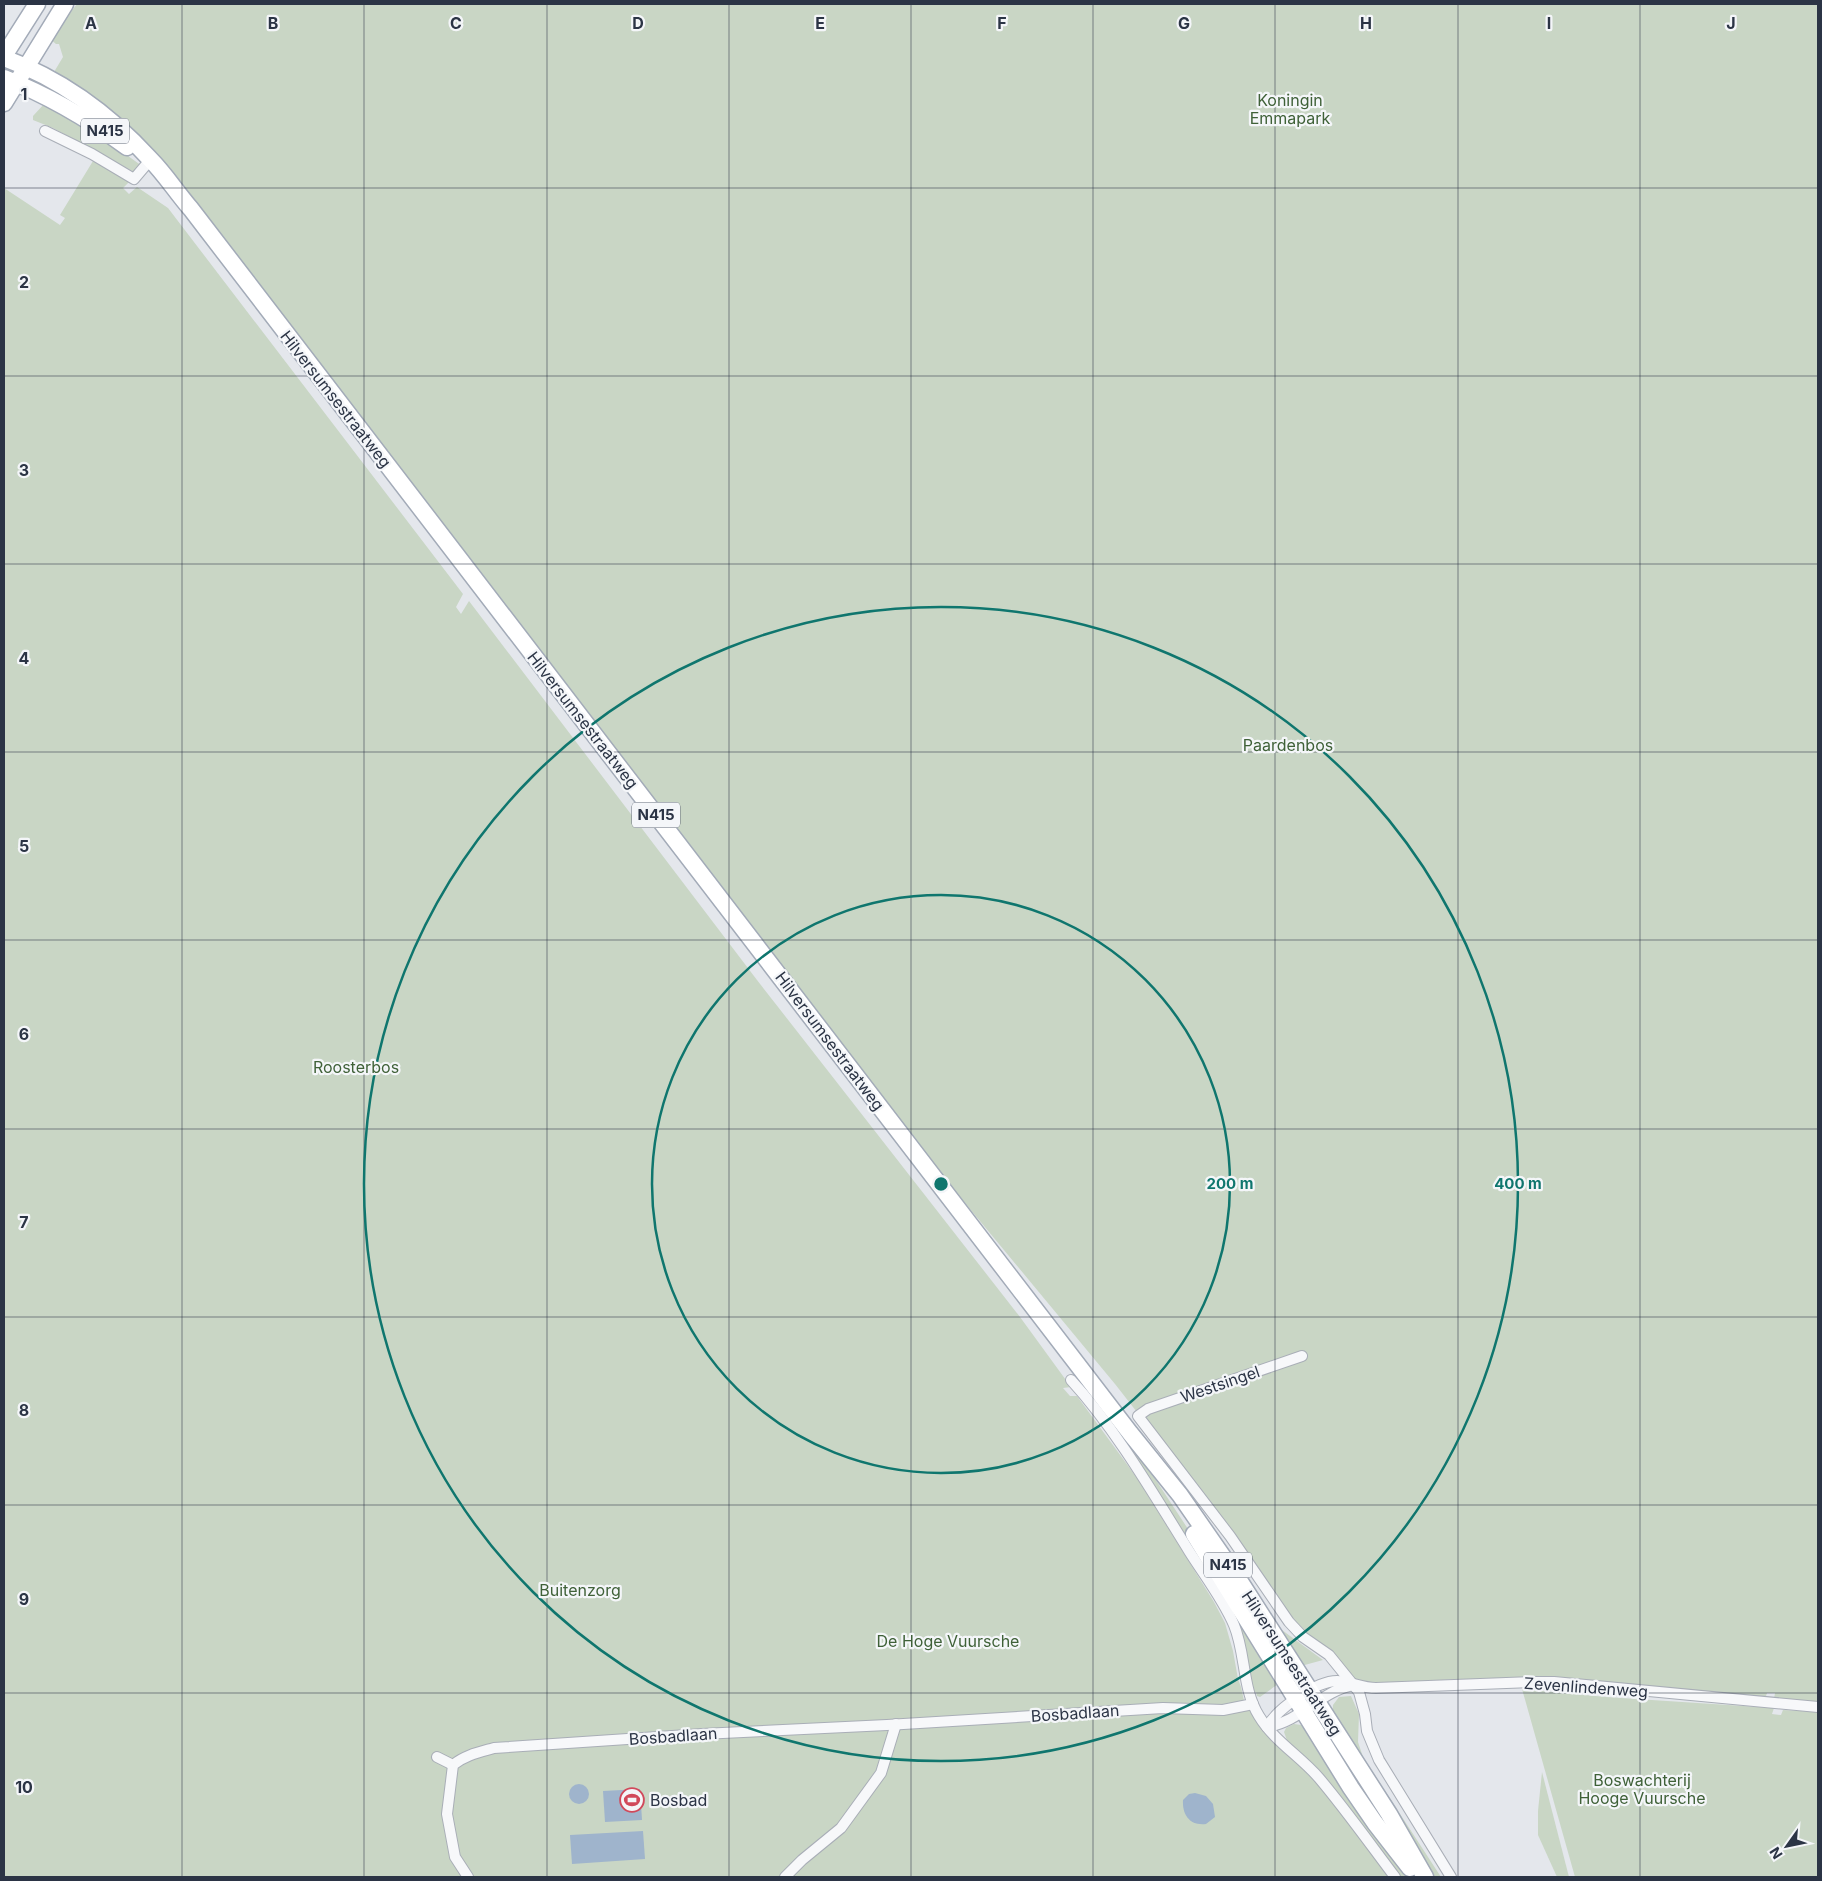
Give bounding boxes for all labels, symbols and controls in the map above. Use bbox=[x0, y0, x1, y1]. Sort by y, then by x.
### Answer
text: A bbox=[85, 13, 97, 33]
text: B bbox=[268, 13, 278, 33]
text: C bbox=[450, 13, 462, 33]
text: D bbox=[632, 13, 644, 33]
text: E bbox=[815, 13, 825, 33]
text: F bbox=[997, 13, 1007, 33]
text: G bbox=[1178, 13, 1190, 33]
text: H bbox=[1360, 13, 1372, 33]
text: I bbox=[1547, 13, 1551, 33]
text: J bbox=[1726, 13, 1736, 33]
text: 1 bbox=[21, 84, 27, 104]
park label: Koningin Emmapark bbox=[1250, 90, 1331, 128]
road number: N415 bbox=[81, 118, 129, 144]
text: 2 bbox=[19, 272, 29, 292]
street label: Hilversumsestraatweg bbox=[276, 326, 396, 472]
text: 3 bbox=[19, 460, 29, 480]
street label: Hilversumsestraatweg bbox=[523, 647, 643, 793]
text: 4 bbox=[19, 648, 30, 668]
park label: Paardenbos bbox=[1243, 735, 1333, 755]
road number: N415 bbox=[632, 802, 680, 828]
text: 5 bbox=[19, 836, 29, 856]
street label: Hilversumsestraatweg bbox=[771, 968, 889, 1114]
text: 6 bbox=[19, 1024, 29, 1044]
park label: Roosterbos bbox=[313, 1057, 399, 1077]
text: 200 m bbox=[1207, 1174, 1253, 1193]
text: 400 m bbox=[1494, 1174, 1542, 1193]
centre of rings bbox=[932, 1175, 950, 1193]
text: 7 bbox=[19, 1212, 29, 1232]
street label: Westsingel bbox=[1178, 1361, 1262, 1407]
text: 8 bbox=[19, 1400, 29, 1420]
road number: N415 bbox=[1204, 1552, 1252, 1578]
park label: Buitenzorg bbox=[539, 1580, 621, 1600]
street label: Hilversumsestraatweg bbox=[1238, 1587, 1346, 1739]
text: 9 bbox=[19, 1589, 29, 1609]
park label: De Hoge Vuursche bbox=[877, 1631, 1019, 1651]
street label: Zevenlindenweg bbox=[1523, 1673, 1649, 1701]
street label: Bosbadlaan bbox=[1030, 1700, 1120, 1726]
street label: Bosbadlaan bbox=[628, 1723, 718, 1749]
park label: Boswachterij Hooge Vuursche bbox=[1578, 1770, 1706, 1808]
text: 10 bbox=[15, 1777, 33, 1797]
sports icon: Bosbad bbox=[619, 1787, 645, 1813]
place label: Bosbad bbox=[650, 1790, 707, 1810]
north arrow bbox=[1762, 1821, 1812, 1871]
text: N bbox=[1766, 1844, 1786, 1862]

